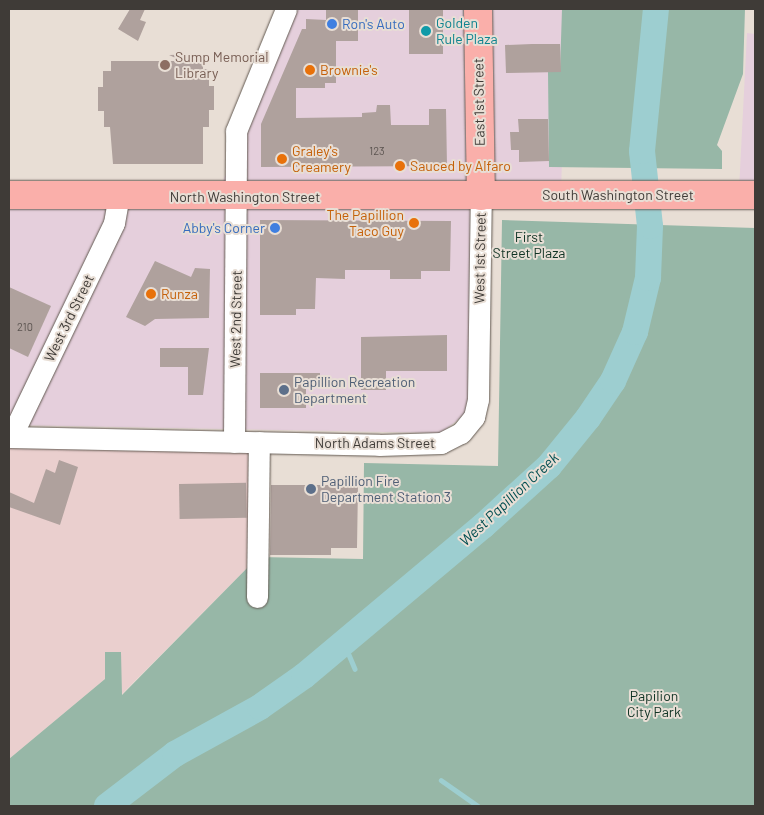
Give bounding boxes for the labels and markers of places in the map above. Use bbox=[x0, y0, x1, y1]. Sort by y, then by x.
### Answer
place label: Golden Rule Plaza bbox=[436, 15, 498, 48]
place label: Ron's Auto bbox=[342, 16, 405, 32]
marker: Ron's Auto bbox=[326, 18, 338, 30]
marker: Golden Rule Plaza bbox=[420, 25, 432, 37]
place label: Sump Memorial Library bbox=[175, 49, 268, 82]
marker: Sump Memorial Library bbox=[159, 59, 171, 71]
place label: Brownie's bbox=[320, 62, 378, 78]
marker: Brownie's bbox=[304, 64, 316, 76]
place label: Graley's Creamery bbox=[292, 143, 351, 176]
marker: Graley's Creamery bbox=[276, 153, 288, 165]
place label: Sauced by Alfaro bbox=[410, 158, 511, 174]
marker: Sauced by Alfaro bbox=[394, 160, 406, 172]
place label: The Papillion Taco Guy bbox=[326, 207, 404, 240]
marker: The Papillion Taco Guy bbox=[408, 217, 420, 229]
place label: Abby's Corner bbox=[183, 220, 265, 236]
marker: Abby's Corner bbox=[269, 222, 281, 234]
place label: Runza bbox=[161, 286, 198, 302]
marker: Runza bbox=[145, 288, 157, 300]
place label: Papillion Recreation Department bbox=[294, 374, 415, 407]
marker: Papillion Recreation Department bbox=[278, 384, 290, 396]
place label: Papillion Fire Department Station 3 bbox=[321, 473, 451, 506]
marker: Papillion Fire Department Station 3 bbox=[305, 483, 317, 495]

